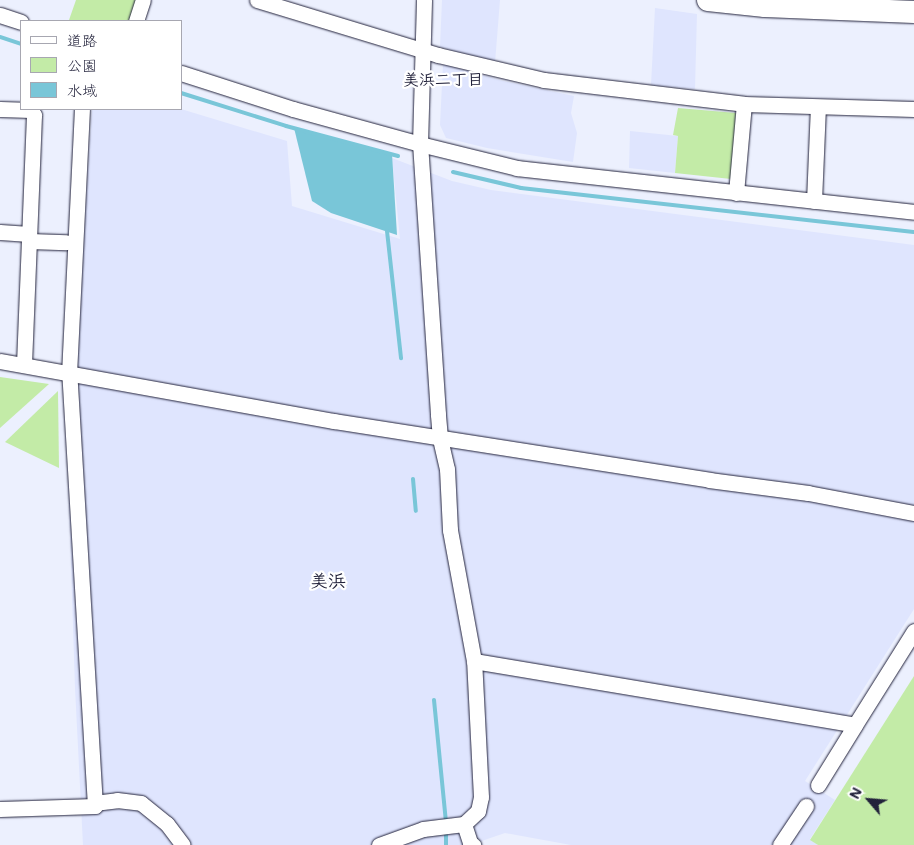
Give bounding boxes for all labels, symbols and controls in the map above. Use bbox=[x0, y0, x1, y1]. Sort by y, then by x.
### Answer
legend bbox=[20, 20, 182, 110]
text: 道路 bbox=[67, 30, 97, 50]
text: 公園 bbox=[67, 55, 97, 75]
district label: 美浜二丁目 bbox=[403, 69, 483, 89]
text: 水域 bbox=[67, 80, 97, 100]
district label: 美浜 bbox=[310, 569, 346, 591]
north arrow bbox=[844, 775, 894, 825]
text: N bbox=[844, 784, 866, 802]

